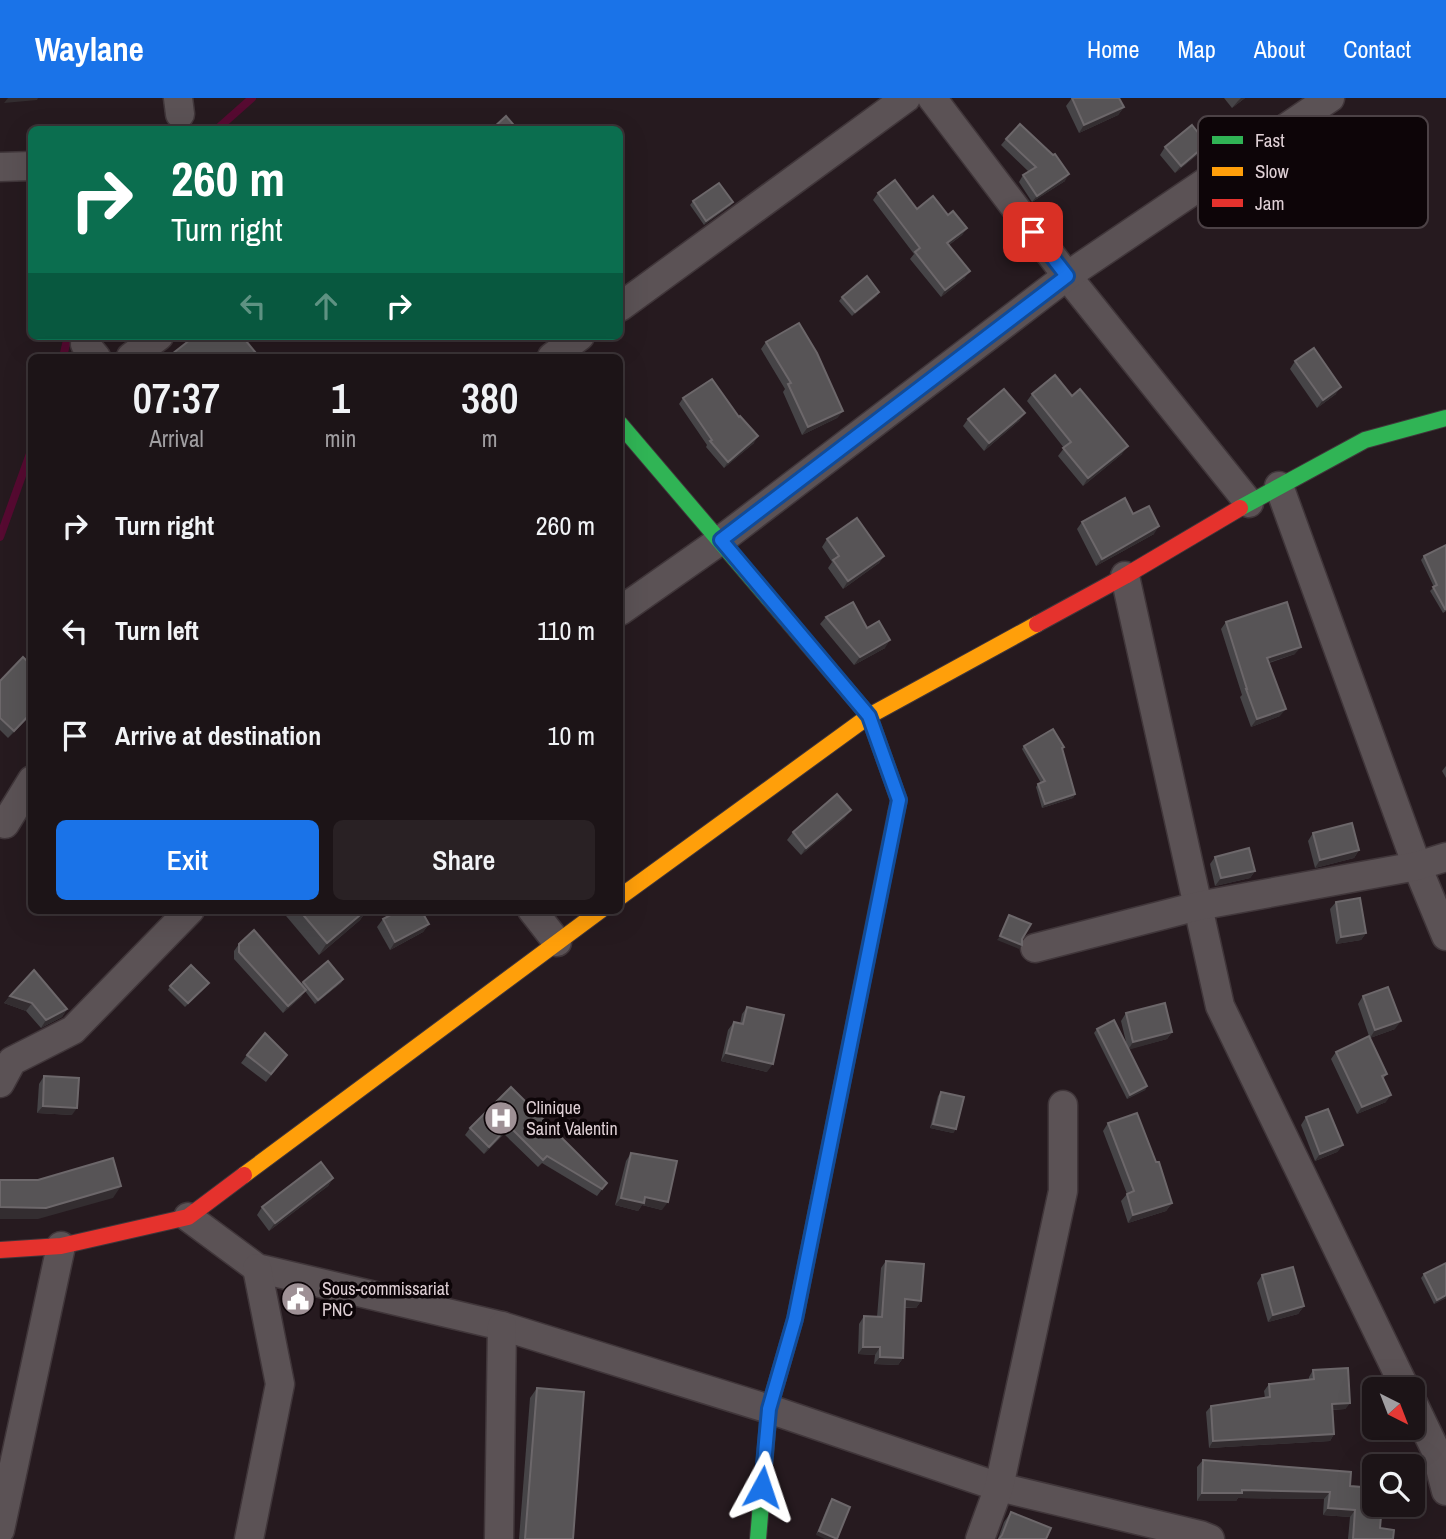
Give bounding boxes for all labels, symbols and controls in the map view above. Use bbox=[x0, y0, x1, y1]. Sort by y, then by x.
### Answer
text: Waylane bbox=[35, 27, 144, 71]
text: Home bbox=[1087, 33, 1139, 65]
text: Map bbox=[1177, 33, 1216, 65]
text: About bbox=[1254, 33, 1305, 65]
text: Contact bbox=[1343, 33, 1411, 65]
legend bbox=[1198, 116, 1428, 228]
text: Fast bbox=[1255, 127, 1285, 153]
text: 260 m bbox=[171, 145, 285, 211]
icon: right bbox=[56, 154, 147, 245]
text: Slow bbox=[1255, 158, 1290, 184]
text: Jam bbox=[1255, 190, 1284, 216]
pin bbox=[1003, 202, 1063, 262]
text: Turn right bbox=[171, 208, 283, 251]
icon: arrive bbox=[1014, 213, 1052, 251]
icon: left bbox=[234, 287, 272, 325]
icon: ahead bbox=[307, 287, 345, 325]
icon: right bbox=[380, 287, 418, 325]
text: 07:37 bbox=[133, 370, 220, 426]
text: 1 bbox=[331, 370, 350, 426]
text: 380 bbox=[461, 370, 518, 426]
text: Arrival bbox=[149, 423, 204, 454]
text: min bbox=[325, 423, 356, 454]
text: m bbox=[482, 423, 497, 454]
icon: right bbox=[56, 507, 94, 545]
text: Turn right bbox=[115, 508, 214, 543]
text: 260 m bbox=[536, 508, 595, 543]
icon: left bbox=[56, 612, 94, 650]
text: Turn left bbox=[115, 613, 199, 648]
text: 110 m bbox=[537, 613, 595, 648]
icon: arrive bbox=[56, 717, 94, 755]
text: Arrive at destination bbox=[115, 718, 321, 753]
text: 10 m bbox=[548, 718, 595, 753]
button: Exit bbox=[56, 820, 319, 900]
button: Share bbox=[333, 820, 595, 900]
place label: Clinique Saint Valentin bbox=[526, 1095, 618, 1141]
hospital icon: Clinique Saint Valentin bbox=[482, 1099, 520, 1137]
place label: Sous-commissariat PNC bbox=[322, 1276, 449, 1322]
public building icon: Sous-commissariat PNC bbox=[279, 1280, 317, 1318]
north arrow bbox=[1362, 1377, 1424, 1440]
map controls bbox=[1362, 1377, 1425, 1517]
position arrow bbox=[725, 1450, 799, 1524]
button: search bbox=[1362, 1454, 1425, 1517]

